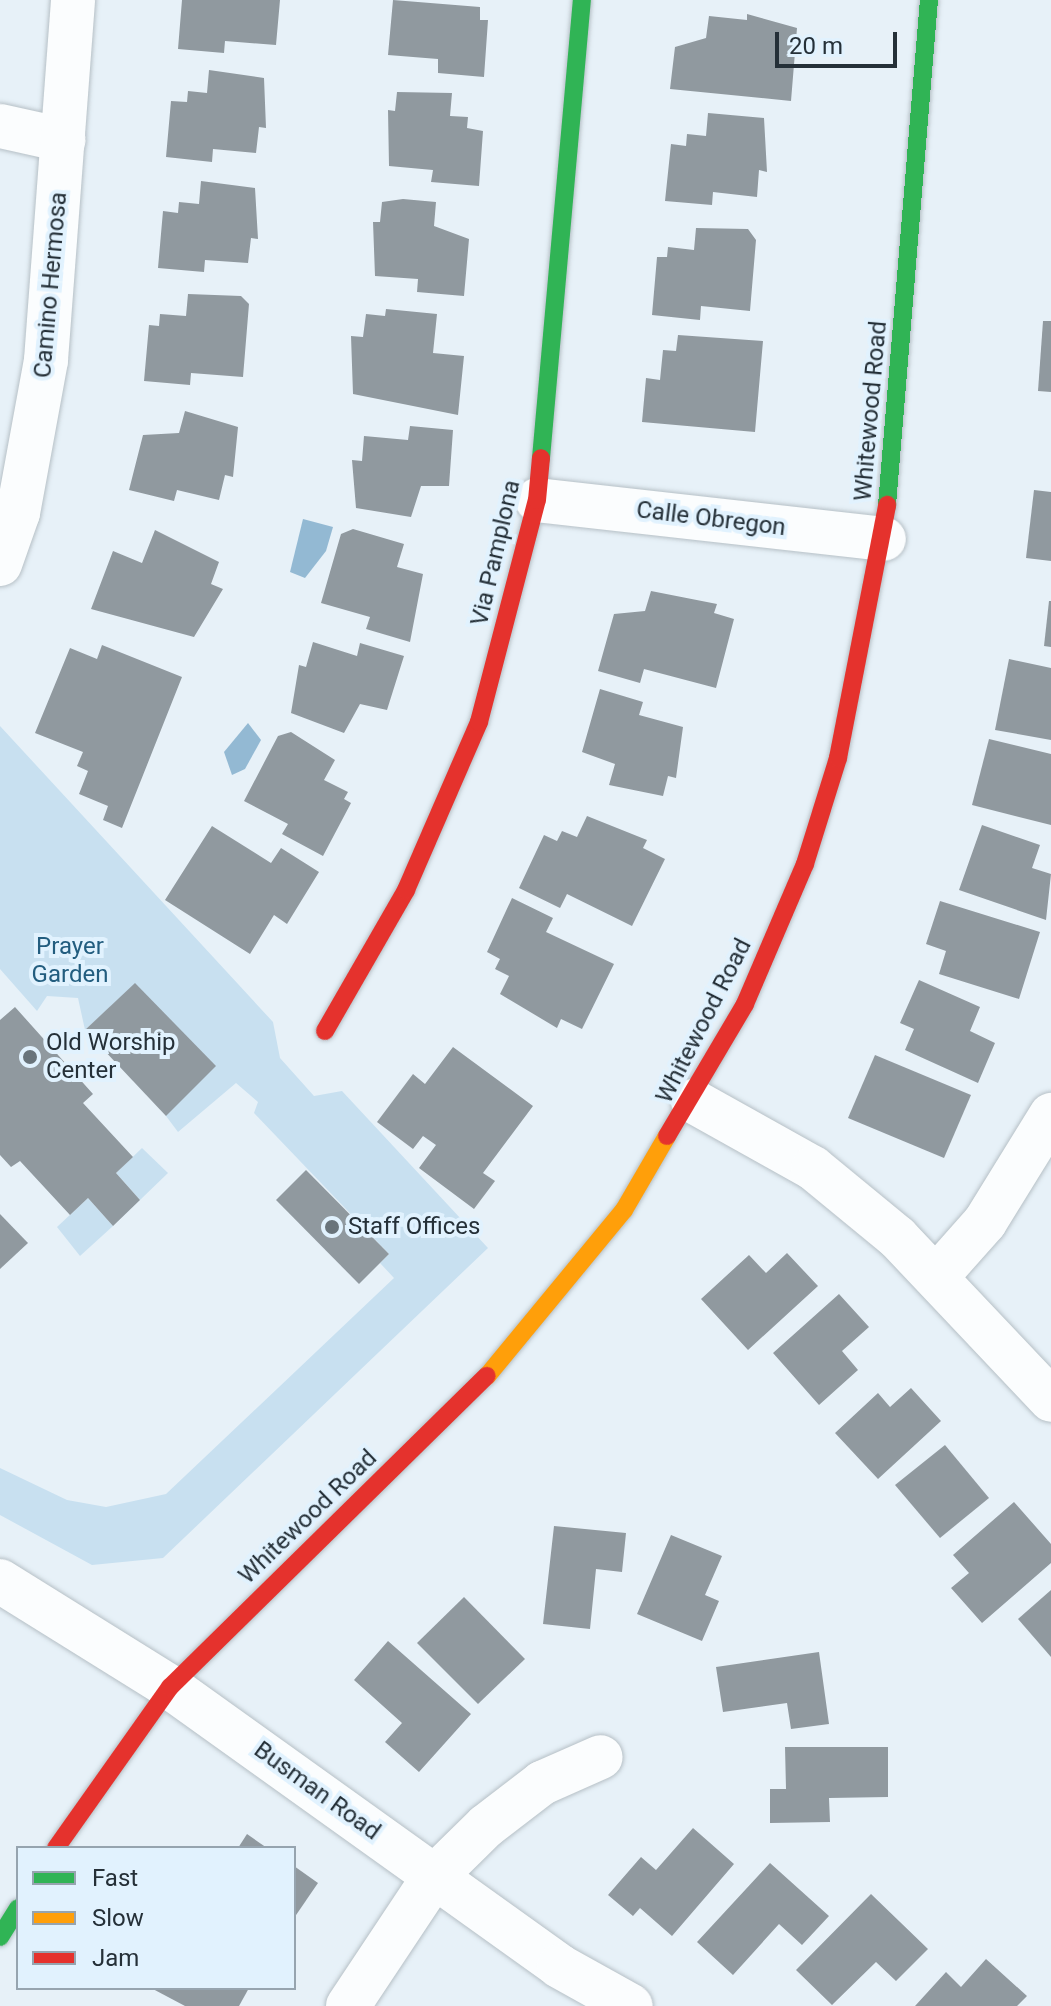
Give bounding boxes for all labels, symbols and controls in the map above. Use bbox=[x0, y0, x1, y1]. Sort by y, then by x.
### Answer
scale bar bbox=[779, 16, 901, 66]
text: 20 m bbox=[789, 32, 843, 60]
street label: Camino Hermosa bbox=[29, 191, 73, 379]
street label: Whitewood Road bbox=[849, 320, 893, 502]
street label: Via Pamplona bbox=[465, 477, 527, 629]
street label: Calle Obregon bbox=[635, 496, 787, 542]
park label: Prayer Garden bbox=[32, 933, 108, 989]
street label: Whitewood Road bbox=[650, 934, 758, 1108]
place label: Old Worship Center bbox=[46, 1029, 176, 1085]
marker: Old Worship Center bbox=[21, 1048, 39, 1066]
place label: Staff Offices bbox=[348, 1213, 480, 1241]
marker: Staff Offices bbox=[323, 1218, 341, 1236]
street label: Whitewood Road bbox=[233, 1444, 383, 1590]
street label: Busman Road bbox=[248, 1736, 386, 1846]
legend bbox=[16, 1846, 296, 1990]
text: Fast bbox=[92, 1864, 138, 1892]
text: Slow bbox=[92, 1904, 144, 1932]
text: Jam bbox=[92, 1944, 139, 1972]

